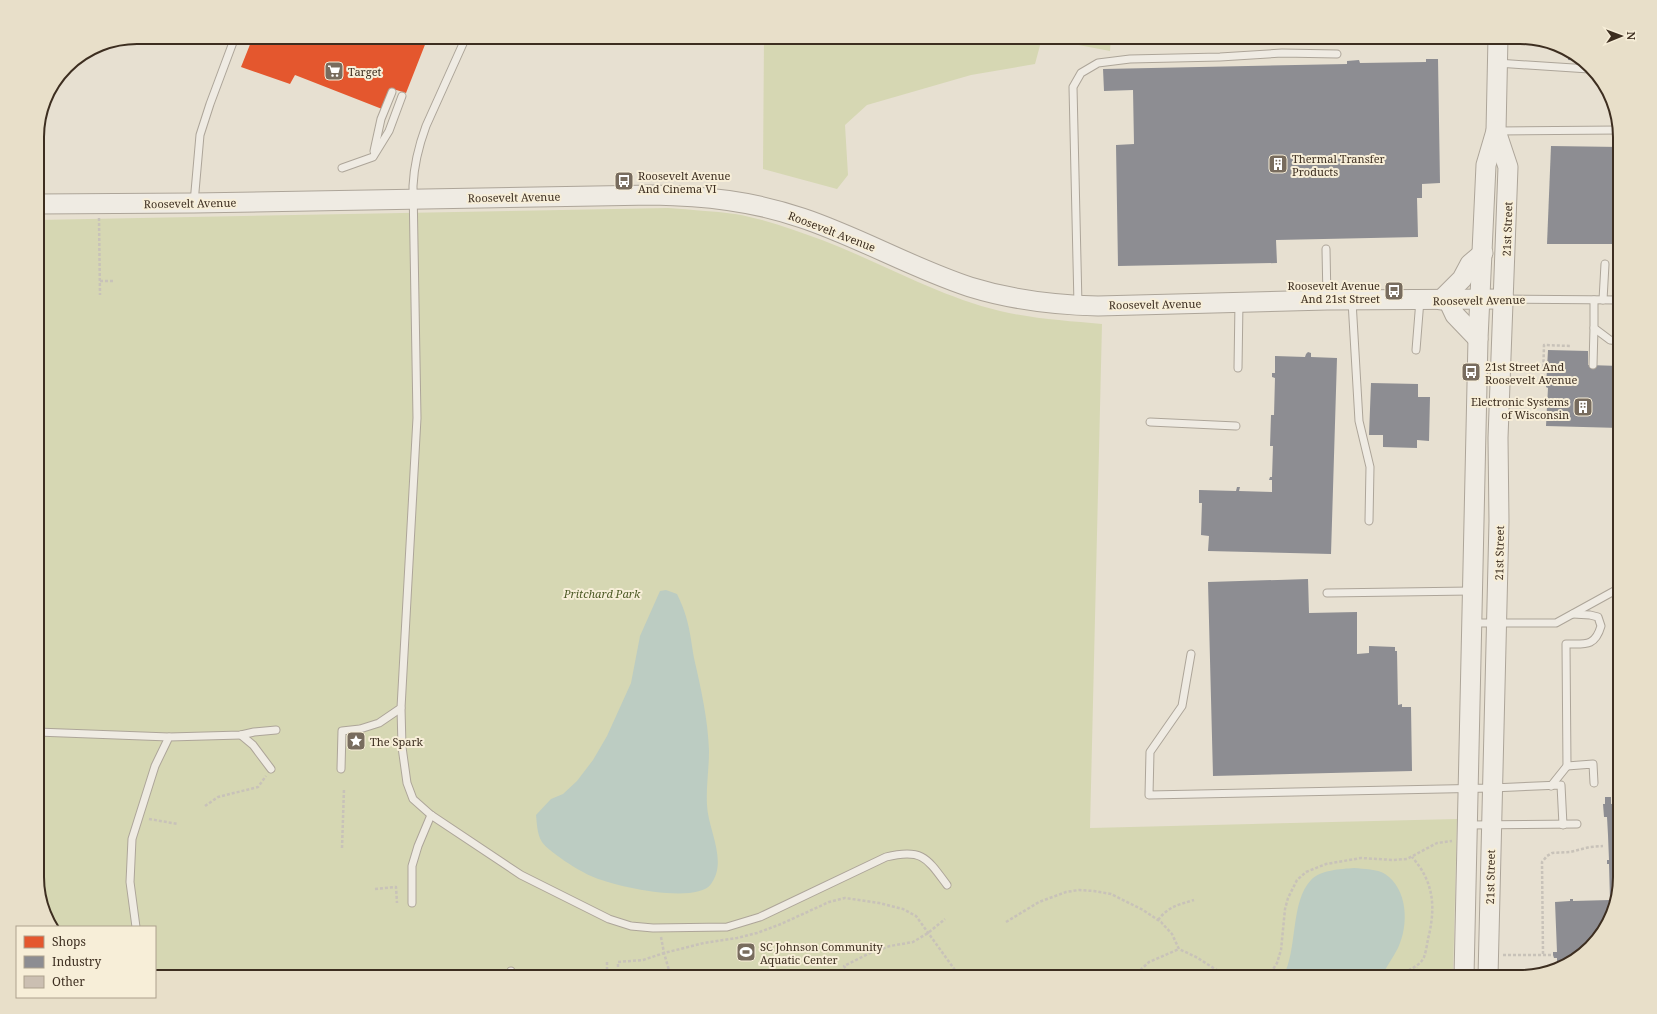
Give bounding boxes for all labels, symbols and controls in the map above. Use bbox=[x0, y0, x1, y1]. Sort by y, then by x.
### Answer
north arrow bbox=[1601, 16, 1641, 56]
text: N bbox=[1624, 31, 1639, 41]
supermarket icon: Target bbox=[323, 60, 345, 82]
place label: Target bbox=[348, 64, 382, 79]
place label: Thermal Transfer Products bbox=[1292, 151, 1386, 179]
building icon: Thermal Transfer Products bbox=[1267, 153, 1289, 175]
place label: Roosevelt Avenue And Cinema VI bbox=[638, 168, 731, 196]
bus stop icon: Roosevelt Avenue And Cinema VI bbox=[613, 170, 635, 192]
street label: Roosevelt Avenue bbox=[468, 189, 560, 205]
street label: Roosevelt Avenue bbox=[144, 195, 236, 211]
street label: 21st Street bbox=[1499, 201, 1515, 257]
street label: Roosevelt Avenue bbox=[786, 207, 878, 255]
place label: Roosevelt Avenue And 21st Street bbox=[1288, 278, 1380, 306]
bus stop icon: Roosevelt Avenue And 21st Street bbox=[1383, 280, 1405, 302]
street label: Roosevelt Avenue bbox=[1433, 292, 1525, 308]
street label: Roosevelt Avenue bbox=[1109, 296, 1201, 312]
place label: 21st Street And Roosevelt Avenue bbox=[1485, 359, 1578, 387]
bus stop icon: 21st Street And Roosevelt Avenue bbox=[1460, 361, 1482, 383]
place label: Electronic Systems of Wisconsin bbox=[1471, 394, 1569, 422]
building icon: Electronic Systems of Wisconsin bbox=[1572, 396, 1594, 418]
street label: 21st Street bbox=[1491, 525, 1507, 580]
park label: Pritchard Park bbox=[563, 586, 641, 601]
place icon: The Spark bbox=[345, 730, 367, 752]
place label: The Spark bbox=[370, 734, 424, 749]
street label: 21st Street bbox=[1482, 849, 1498, 904]
legend bbox=[16, 926, 156, 998]
text: Shops bbox=[52, 933, 86, 950]
place label: SC Johnson Community Aquatic Center bbox=[760, 939, 884, 967]
sports icon: SC Johnson Community Aquatic Center bbox=[735, 941, 757, 963]
text: Industry bbox=[52, 953, 101, 970]
text: Other bbox=[52, 973, 85, 990]

